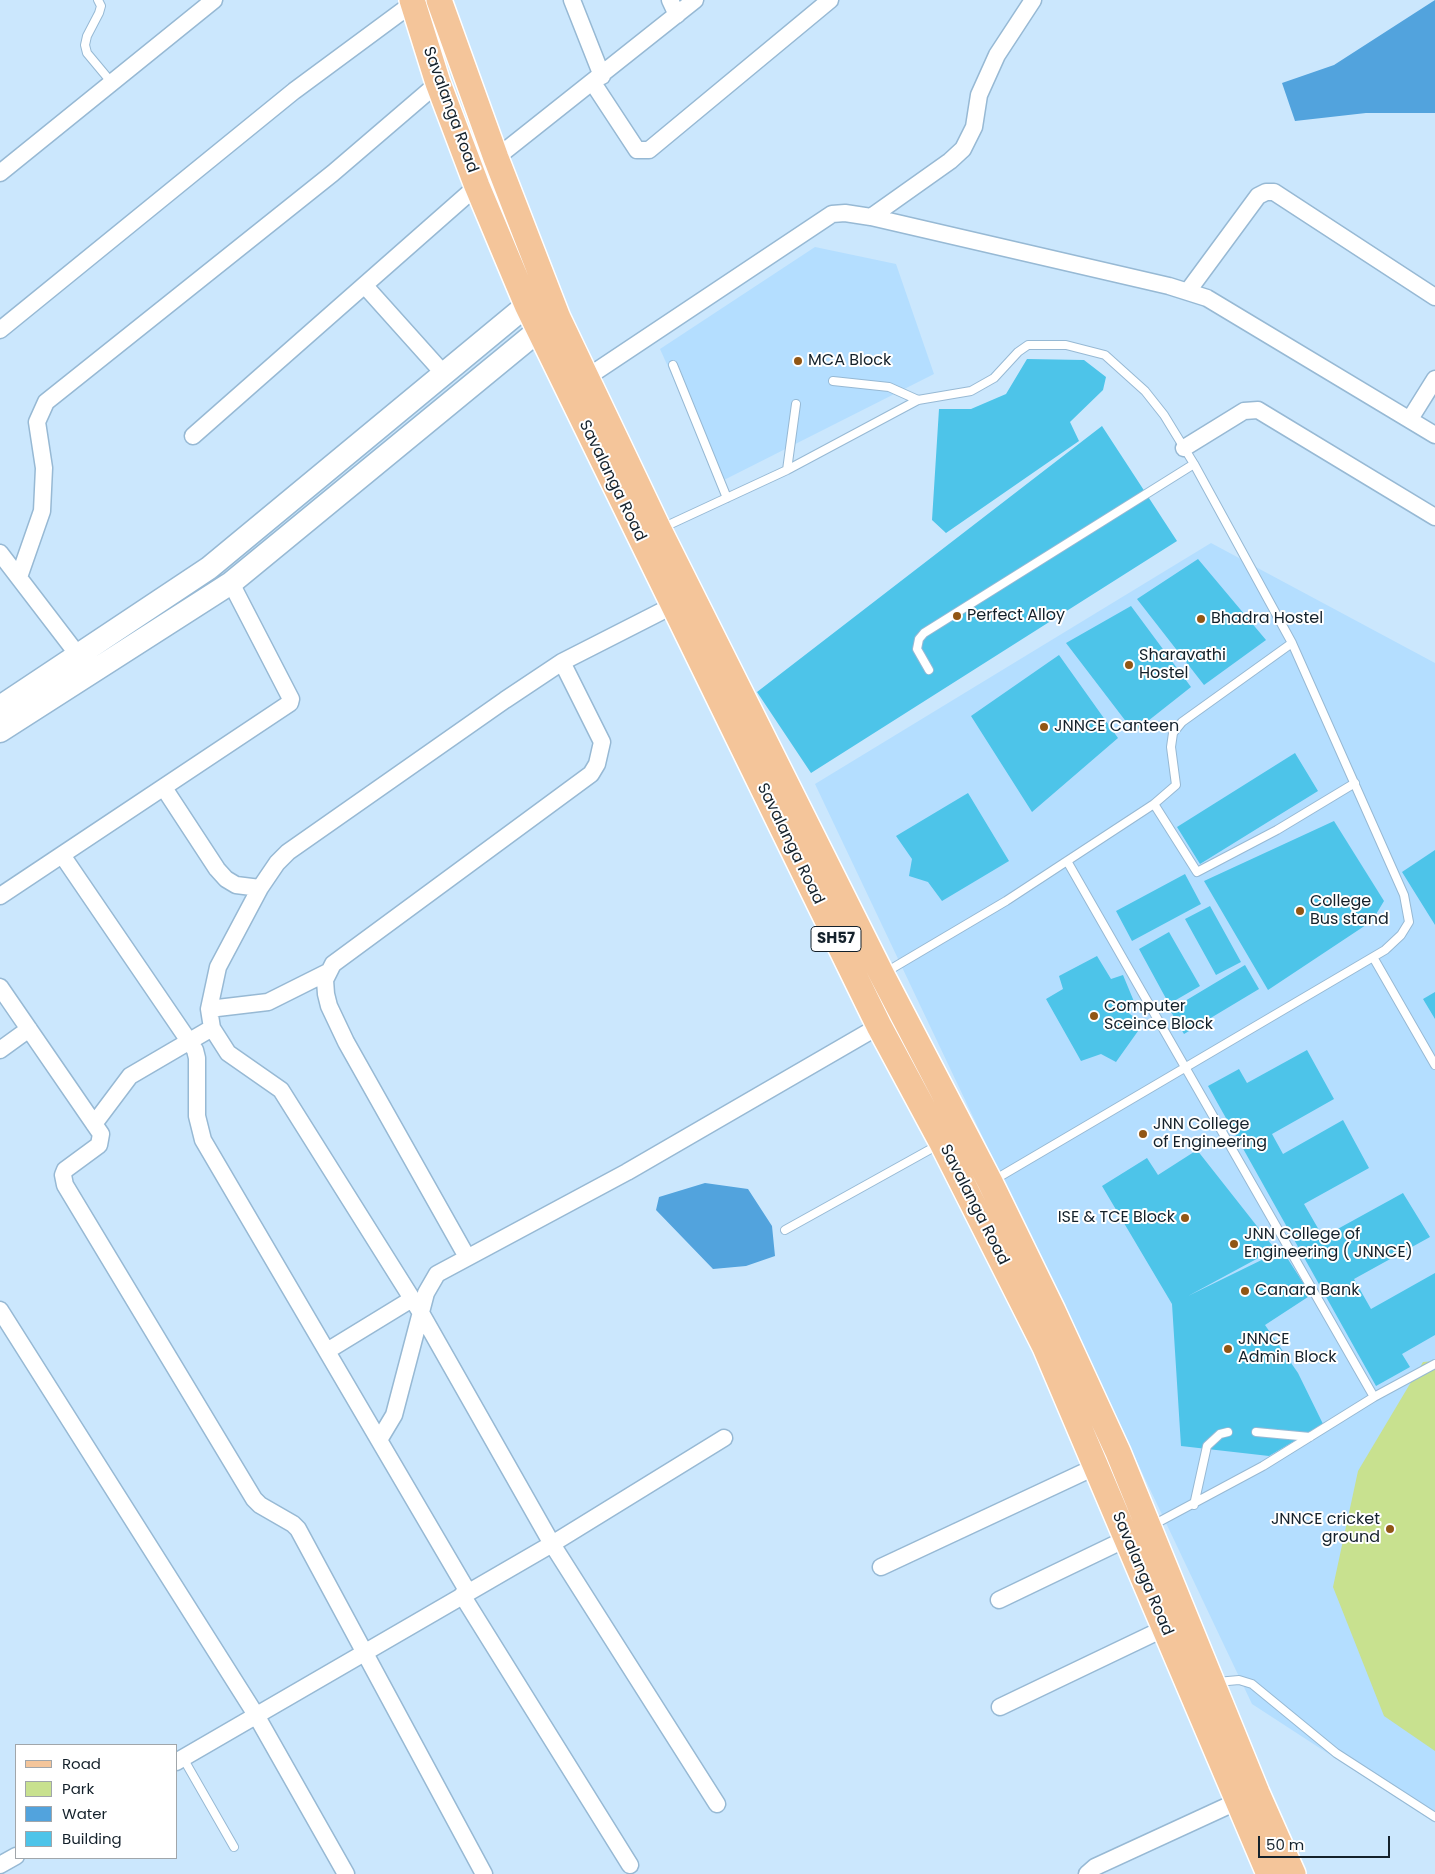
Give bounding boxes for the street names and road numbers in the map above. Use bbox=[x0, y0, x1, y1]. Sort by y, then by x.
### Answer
street label: Savalanga Road bbox=[418, 44, 482, 176]
street label: Savalanga Road bbox=[574, 417, 650, 545]
street label: Savalanga Road bbox=[752, 780, 828, 908]
road number: SH57 bbox=[811, 926, 861, 952]
street label: Savalanga Road bbox=[935, 1142, 1013, 1268]
street label: Savalanga Road bbox=[1107, 1509, 1177, 1639]

